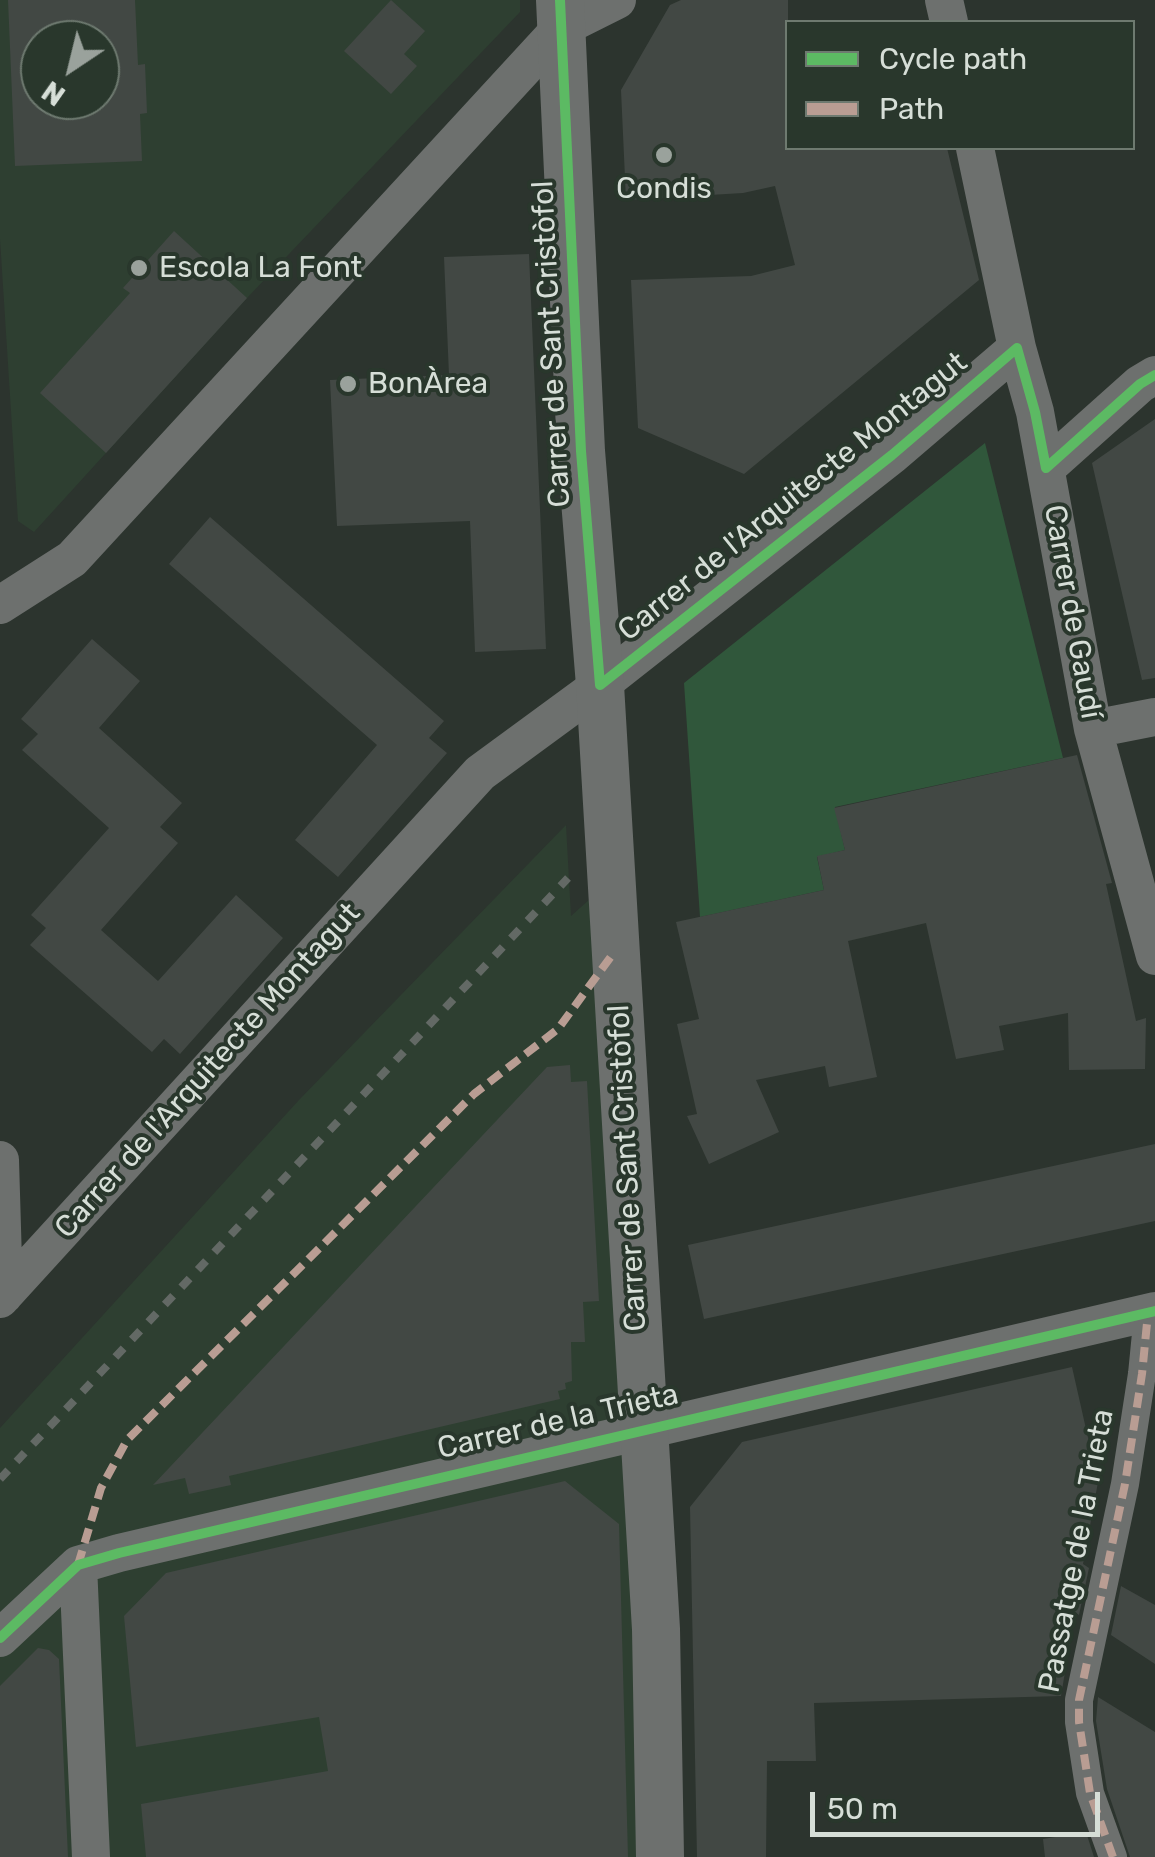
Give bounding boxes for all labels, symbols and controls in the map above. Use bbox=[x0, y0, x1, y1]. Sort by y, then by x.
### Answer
north arrow bbox=[20, 20, 120, 120]
legend bbox=[785, 20, 1135, 150]
text: Cycle path bbox=[879, 41, 1027, 77]
text: N bbox=[36, 74, 71, 113]
text: Path bbox=[879, 91, 944, 127]
marker: Condis bbox=[653, 144, 675, 166]
place label: Condis bbox=[616, 171, 712, 207]
street label: Carrer de Sant Cristòfol bbox=[525, 180, 579, 508]
place label: Escola La Font bbox=[159, 250, 362, 286]
marker: Escola La Font bbox=[128, 257, 150, 279]
street label: Carrer de l'Arquitecte Montagut bbox=[611, 345, 975, 649]
place label: BonÀrea bbox=[368, 366, 488, 402]
marker: BonÀrea bbox=[337, 373, 359, 395]
street label: Carrer de Gaudí bbox=[1035, 502, 1109, 722]
street label: Carrer de l'Arquitecte Montagut bbox=[48, 896, 368, 1246]
street label: Carrer de Sant Cristòfol bbox=[601, 1004, 655, 1332]
street label: Carrer de la Trieta bbox=[434, 1377, 682, 1467]
street label: Passatge de la Trieta bbox=[1032, 1406, 1122, 1696]
scale bar bbox=[815, 1772, 1105, 1834]
text: 50 m bbox=[827, 1791, 898, 1827]

